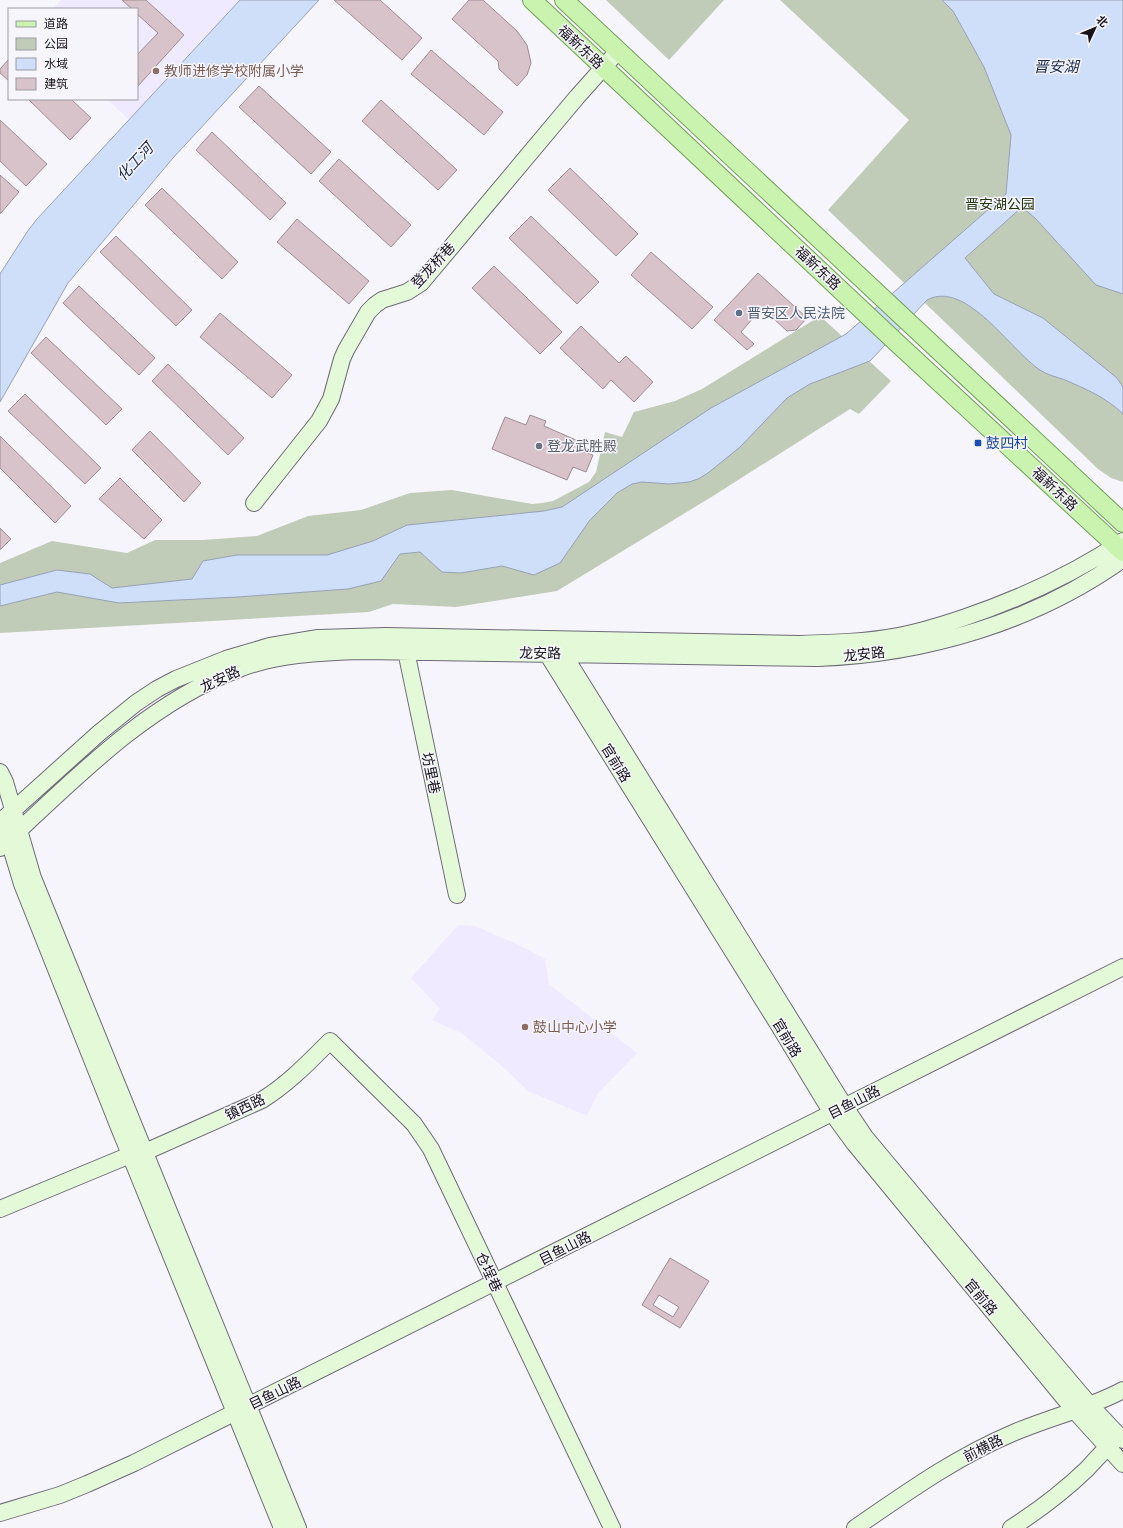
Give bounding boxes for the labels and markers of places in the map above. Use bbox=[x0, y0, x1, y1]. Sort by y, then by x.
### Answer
place label: 教师进修学校附属小学 bbox=[164, 63, 304, 79]
marker: 教师进修学校附属小学 bbox=[151, 66, 161, 76]
place label: 晋安区人民法院 bbox=[747, 305, 845, 321]
marker: 晋安区人民法院 bbox=[734, 308, 744, 318]
place label: 鼓四村 bbox=[986, 435, 1028, 451]
place label: 登龙武胜殿 bbox=[547, 438, 617, 454]
marker: 鼓四村 bbox=[973, 438, 983, 448]
marker: 登龙武胜殿 bbox=[534, 441, 544, 451]
place label: 鼓山中心小学 bbox=[533, 1019, 617, 1035]
marker: 鼓山中心小学 bbox=[520, 1022, 530, 1032]

